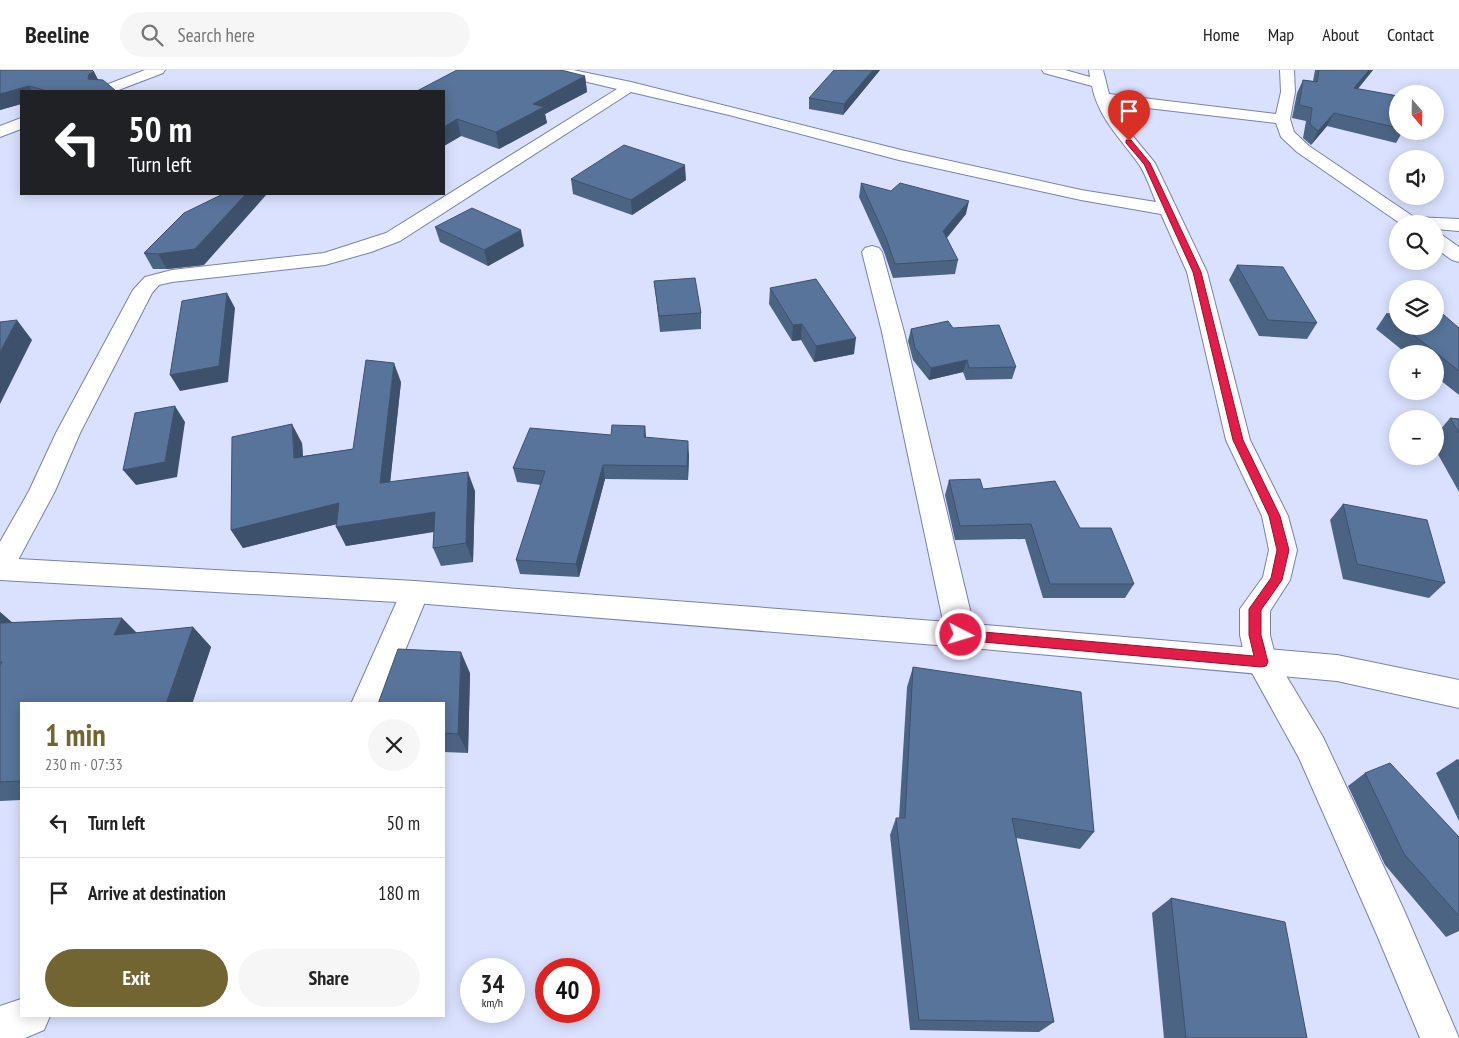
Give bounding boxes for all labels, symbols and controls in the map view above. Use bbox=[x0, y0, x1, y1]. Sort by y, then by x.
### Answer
search box bbox=[120, 12, 470, 57]
text: Beeline bbox=[25, 19, 90, 50]
icon: search bbox=[138, 21, 166, 49]
text: Search here bbox=[178, 23, 255, 47]
text: Home bbox=[1203, 23, 1240, 46]
text: Map bbox=[1268, 23, 1294, 46]
text: About bbox=[1322, 23, 1359, 46]
text: Contact bbox=[1387, 23, 1434, 46]
north arrow bbox=[1389, 85, 1444, 140]
map controls bbox=[1389, 85, 1444, 465]
pin bbox=[1108, 90, 1150, 141]
icon: arrive bbox=[1115, 97, 1143, 125]
text: 50 m bbox=[128, 106, 192, 152]
icon: left bbox=[45, 110, 110, 175]
text: Turn left bbox=[128, 150, 192, 178]
button: sound bbox=[1389, 150, 1444, 205]
button: search bbox=[1389, 215, 1444, 270]
button: layers bbox=[1389, 280, 1444, 335]
button: + bbox=[1389, 345, 1444, 400]
button: − bbox=[1389, 410, 1444, 465]
position arrow bbox=[934, 608, 986, 660]
text: 1 min bbox=[45, 715, 106, 754]
button: close bbox=[368, 719, 420, 771]
text: 230 m · 07:33 bbox=[45, 754, 123, 774]
icon: left bbox=[45, 809, 73, 837]
text: Turn left bbox=[88, 811, 145, 835]
text: 50 m bbox=[387, 811, 420, 835]
icon: arrive bbox=[45, 879, 73, 907]
text: Arrive at destination bbox=[88, 881, 226, 905]
text: 180 m bbox=[378, 881, 420, 905]
button: Exit bbox=[45, 949, 228, 1007]
button: Share bbox=[238, 949, 420, 1007]
speed limit sign: 40 bbox=[535, 958, 600, 1023]
text: 34 bbox=[481, 968, 504, 1000]
text: km/h bbox=[482, 995, 503, 1010]

